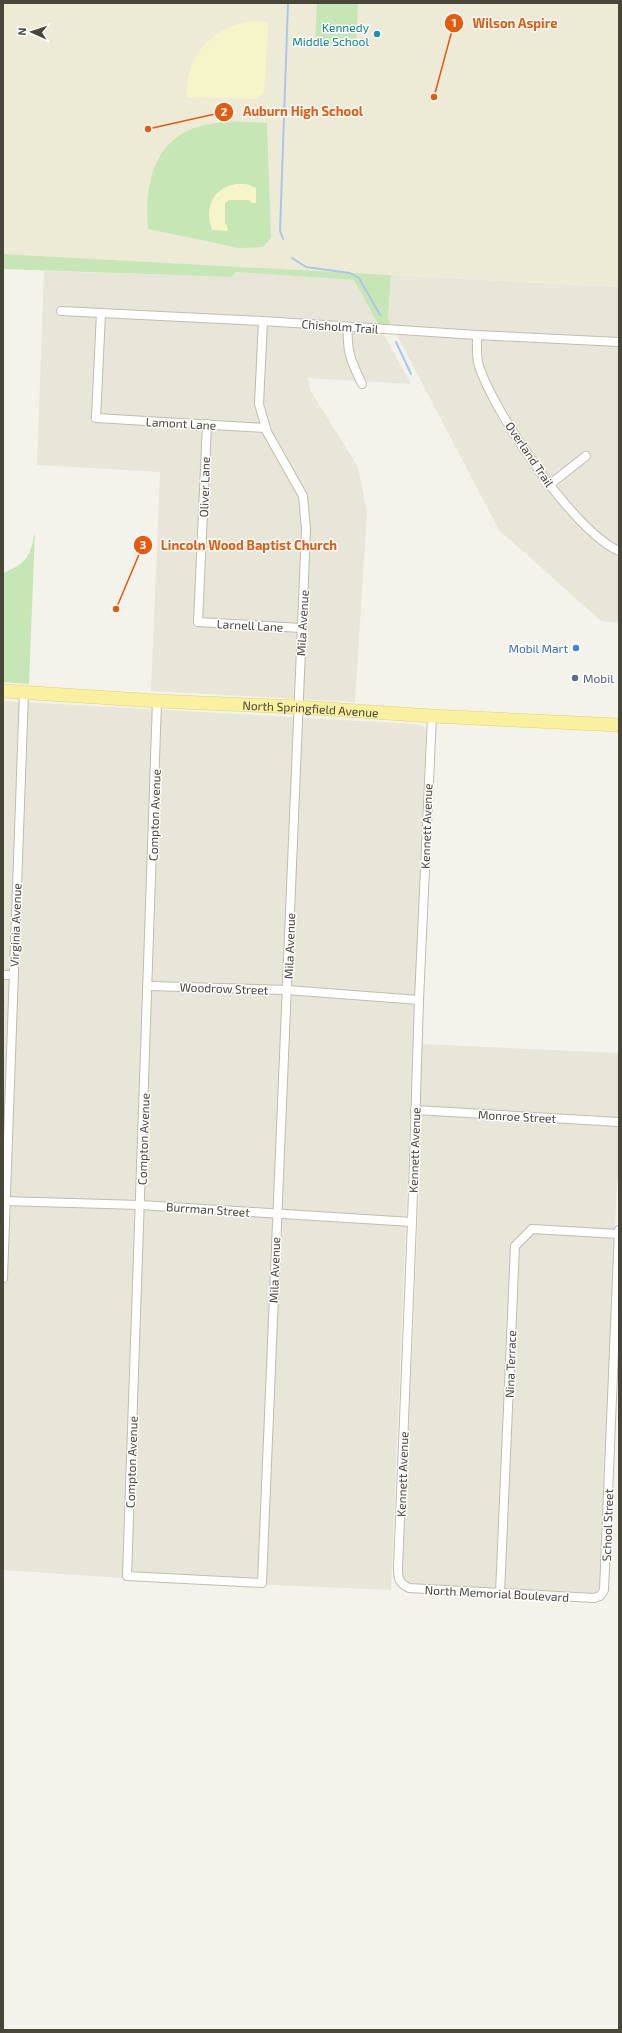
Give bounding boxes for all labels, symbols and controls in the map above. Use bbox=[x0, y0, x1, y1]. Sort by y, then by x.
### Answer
callout: Wilson Aspire bbox=[444, 10, 565, 35]
north arrow bbox=[12, 12, 52, 52]
text: 1 bbox=[451, 15, 457, 29]
text: Wilson Aspire bbox=[473, 15, 557, 31]
place label: Kennedy Middle School bbox=[292, 20, 370, 48]
text: N bbox=[15, 27, 28, 36]
marker: Kennedy Middle School bbox=[372, 29, 382, 39]
callout: Auburn High School bbox=[214, 99, 371, 124]
text: Auburn High School bbox=[243, 103, 364, 119]
text: 2 bbox=[221, 104, 228, 118]
street label: Chisholm Trail bbox=[301, 316, 379, 336]
street label: Lamont Lane bbox=[145, 414, 217, 432]
street label: Overland Trail bbox=[503, 419, 557, 490]
street label: Oliver Lane bbox=[196, 456, 212, 518]
callout: Lincoln Wood Baptist Church bbox=[133, 533, 345, 558]
text: 3 bbox=[140, 537, 147, 551]
text: Lincoln Wood Baptist Church bbox=[161, 537, 337, 553]
street label: Mila Avenue bbox=[293, 590, 311, 656]
street label: Larnell Lane bbox=[216, 616, 284, 634]
place label: Mobil Mart bbox=[508, 641, 568, 655]
marker: Mobil Mart bbox=[571, 643, 581, 653]
place label: Mobil bbox=[583, 671, 614, 685]
marker: Mobil bbox=[570, 673, 580, 683]
street label: North Springfield Avenue bbox=[242, 698, 379, 719]
street label: Compton Avenue bbox=[145, 769, 163, 861]
street label: Kennett Avenue bbox=[418, 783, 434, 869]
street label: Virginia Avenue bbox=[7, 883, 23, 967]
street label: Mila Avenue bbox=[281, 913, 297, 979]
street label: Woodrow Street bbox=[179, 979, 269, 997]
street label: Compton Avenue bbox=[134, 1093, 152, 1185]
street label: Kennett Avenue bbox=[406, 1107, 422, 1193]
street label: Monroe Street bbox=[478, 1107, 557, 1125]
street label: Burrman Street bbox=[166, 1199, 251, 1219]
street label: Mila Avenue bbox=[266, 1237, 282, 1303]
street label: Nina Terrace bbox=[502, 1330, 518, 1398]
street label: Compton Avenue bbox=[122, 1416, 140, 1508]
street label: Kennett Avenue bbox=[394, 1431, 410, 1517]
street label: School Street bbox=[599, 1488, 615, 1561]
street label: North Memorial Boulevard bbox=[425, 1582, 569, 1604]

